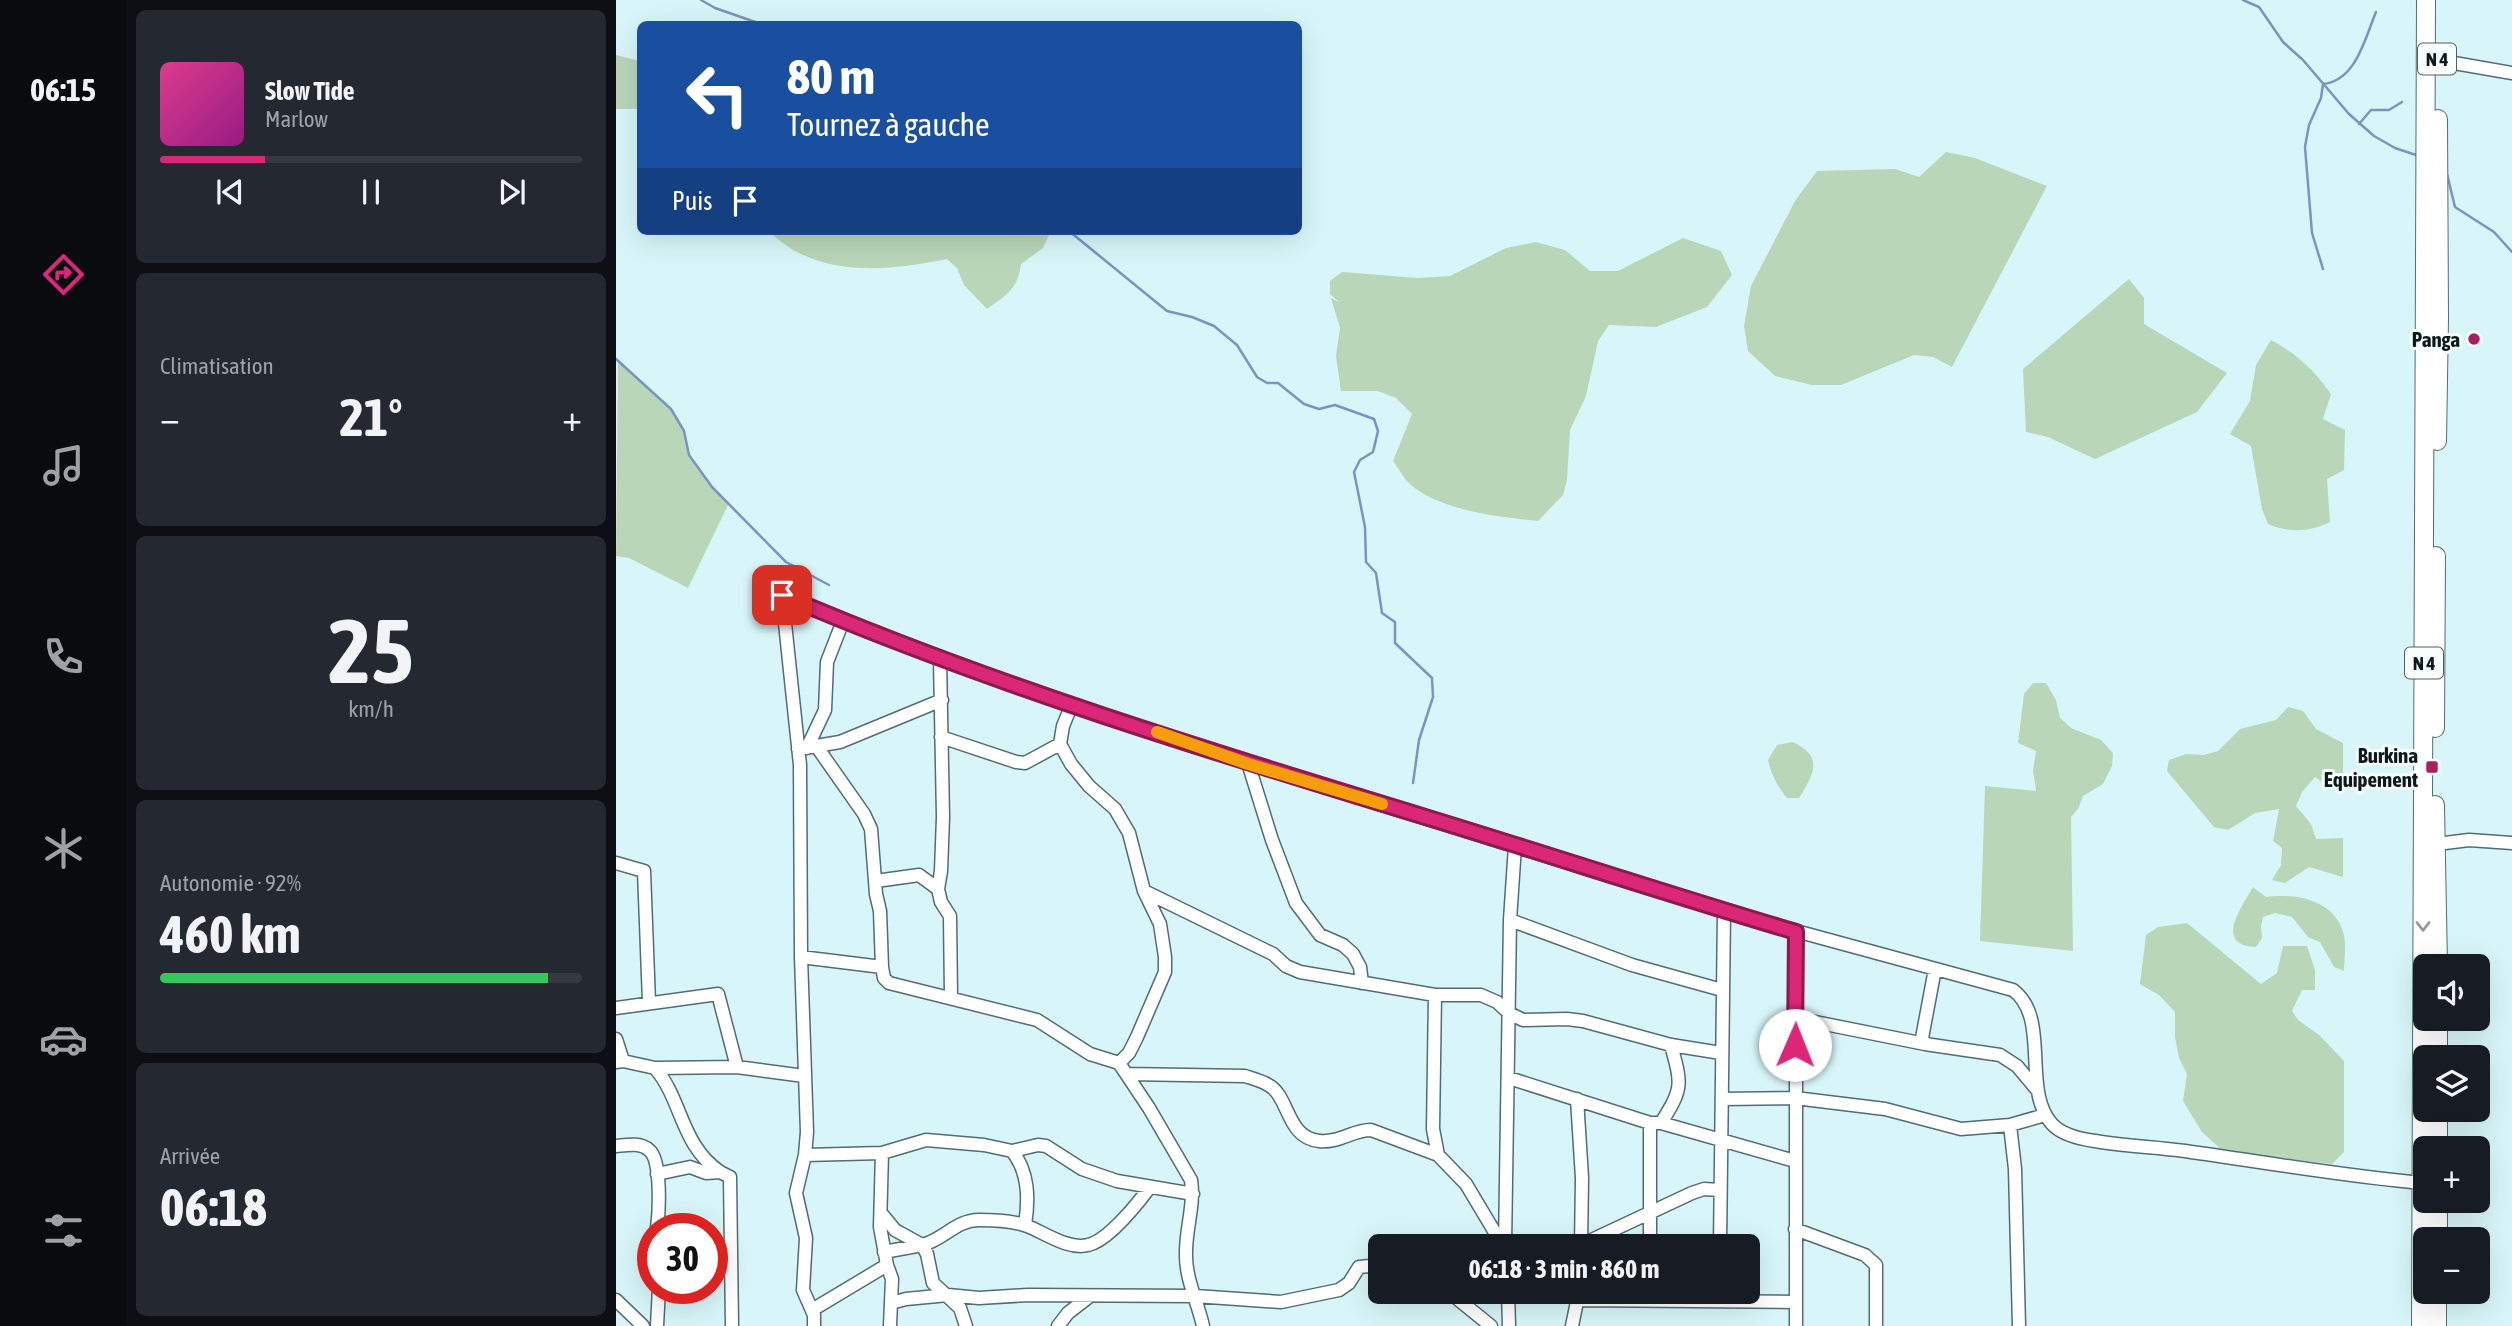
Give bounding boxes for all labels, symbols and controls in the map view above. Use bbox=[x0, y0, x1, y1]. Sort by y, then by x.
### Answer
road number: N 4 bbox=[2418, 44, 2456, 74]
text: 80 m bbox=[787, 48, 875, 104]
icon: left bbox=[672, 49, 763, 140]
text: 06:15 bbox=[30, 71, 96, 108]
text: Slow Tide bbox=[265, 76, 355, 106]
text: Marlow bbox=[265, 106, 328, 132]
text: Tournez à gauche bbox=[787, 106, 990, 143]
icon: previous bbox=[211, 173, 249, 211]
icon: pause bbox=[352, 173, 390, 211]
icon: next bbox=[493, 173, 531, 211]
icon: arrive bbox=[726, 182, 764, 220]
text: Puis bbox=[672, 186, 712, 216]
icon: directions bbox=[39, 250, 88, 299]
place label: Panga bbox=[2412, 327, 2460, 351]
marker: Panga bbox=[2466, 331, 2482, 347]
text: Climatisation bbox=[160, 353, 274, 379]
text: 21° bbox=[339, 387, 403, 447]
text: − bbox=[160, 396, 180, 439]
text: + bbox=[562, 396, 582, 439]
icon: music bbox=[39, 441, 88, 490]
pin bbox=[752, 565, 812, 625]
icon: arrive bbox=[763, 576, 801, 614]
text: 25 bbox=[328, 598, 414, 702]
icon: phone bbox=[39, 632, 88, 681]
road number: N 4 bbox=[2405, 648, 2443, 678]
text: km/h bbox=[348, 696, 394, 722]
place label: Burkina Equipement bbox=[2324, 743, 2418, 791]
marker: Burkina Equipement bbox=[2424, 759, 2440, 775]
icon: climate bbox=[39, 824, 88, 873]
text: Autonomie · 92% bbox=[160, 870, 301, 896]
text: 460 km bbox=[160, 904, 301, 964]
one-way arrow bbox=[2415, 921, 2431, 931]
map controls bbox=[2413, 954, 2490, 1304]
button: sound bbox=[2413, 954, 2490, 1031]
position arrow bbox=[1758, 1008, 1832, 1082]
icon: car bbox=[39, 1015, 88, 1064]
button: layers bbox=[2413, 1045, 2490, 1122]
button: + bbox=[2413, 1136, 2490, 1213]
text: Arrivée bbox=[160, 1143, 220, 1169]
text: 06:18 bbox=[160, 1177, 267, 1237]
icon: filters bbox=[39, 1206, 88, 1255]
speed limit sign: 30 bbox=[637, 1213, 728, 1304]
button: − bbox=[2413, 1227, 2490, 1304]
text: 06:18 · 3 min · 860 m bbox=[1469, 1254, 1659, 1284]

